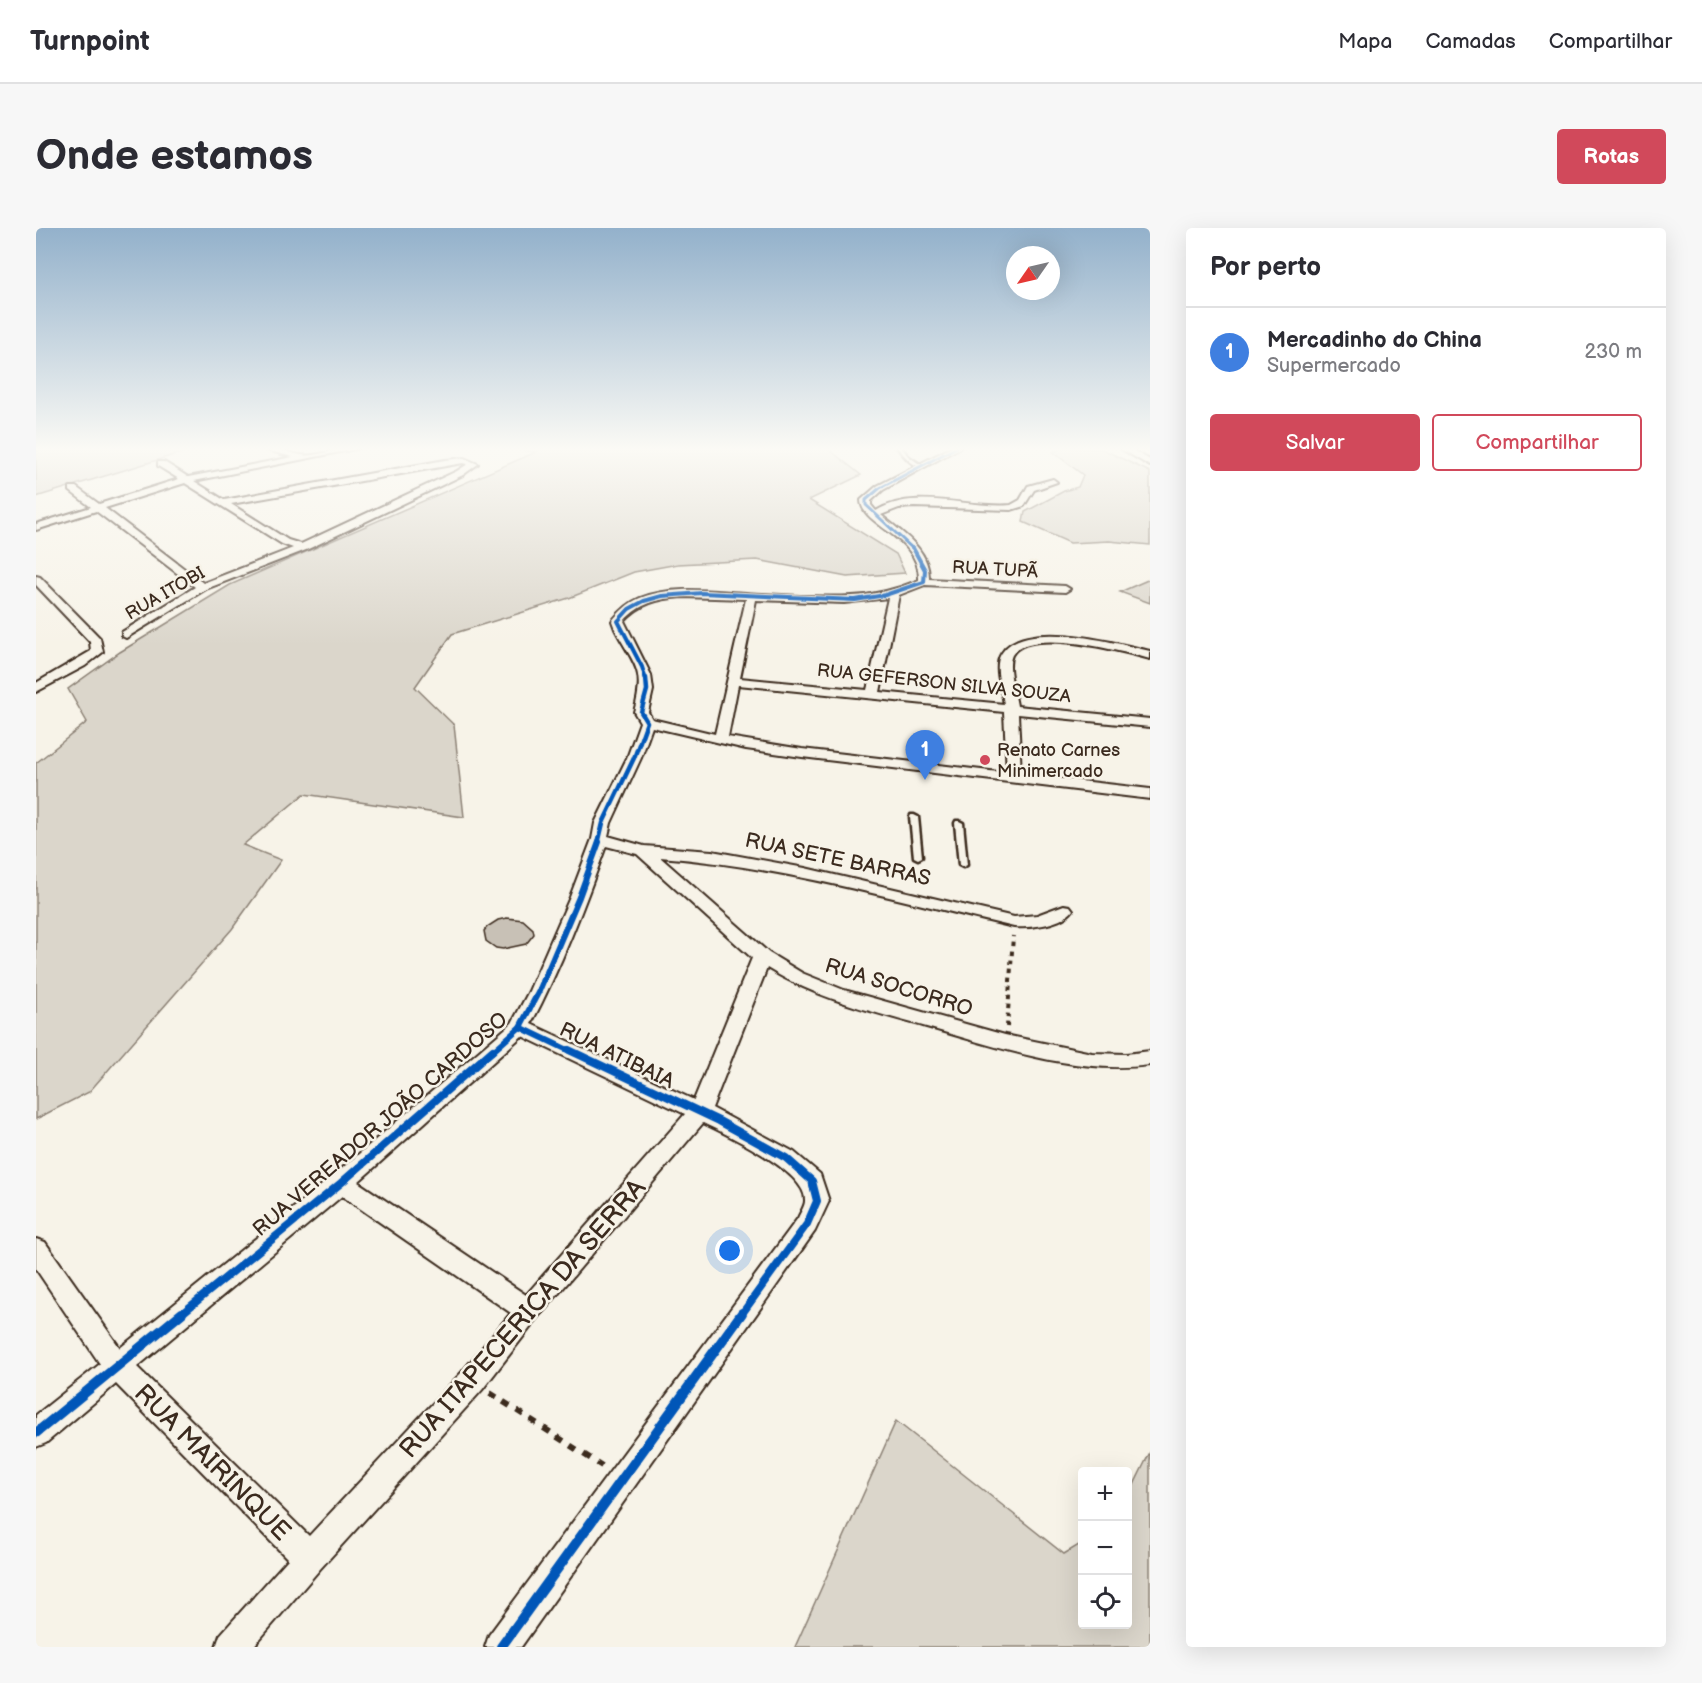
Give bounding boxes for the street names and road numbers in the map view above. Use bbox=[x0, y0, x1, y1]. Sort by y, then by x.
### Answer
street label: RUA TUPÃ bbox=[952, 556, 1039, 582]
street label: RUA ITOBI bbox=[122, 562, 209, 625]
street label: RUA GEFERSON SILVA SOUZA bbox=[816, 660, 1072, 707]
street label: RUA SETE BARRAS bbox=[743, 828, 933, 891]
street label: RUA SOCORRO bbox=[822, 953, 976, 1022]
street label: RUA VEREADOR JOÃO CARDOSO bbox=[248, 1007, 513, 1242]
street label: RUA ATIBAIA bbox=[555, 1017, 678, 1094]
street label: RUA ITAPECERICA DA SERRA bbox=[393, 1173, 653, 1465]
street label: RUA MAIRINQUE bbox=[127, 1378, 297, 1548]

